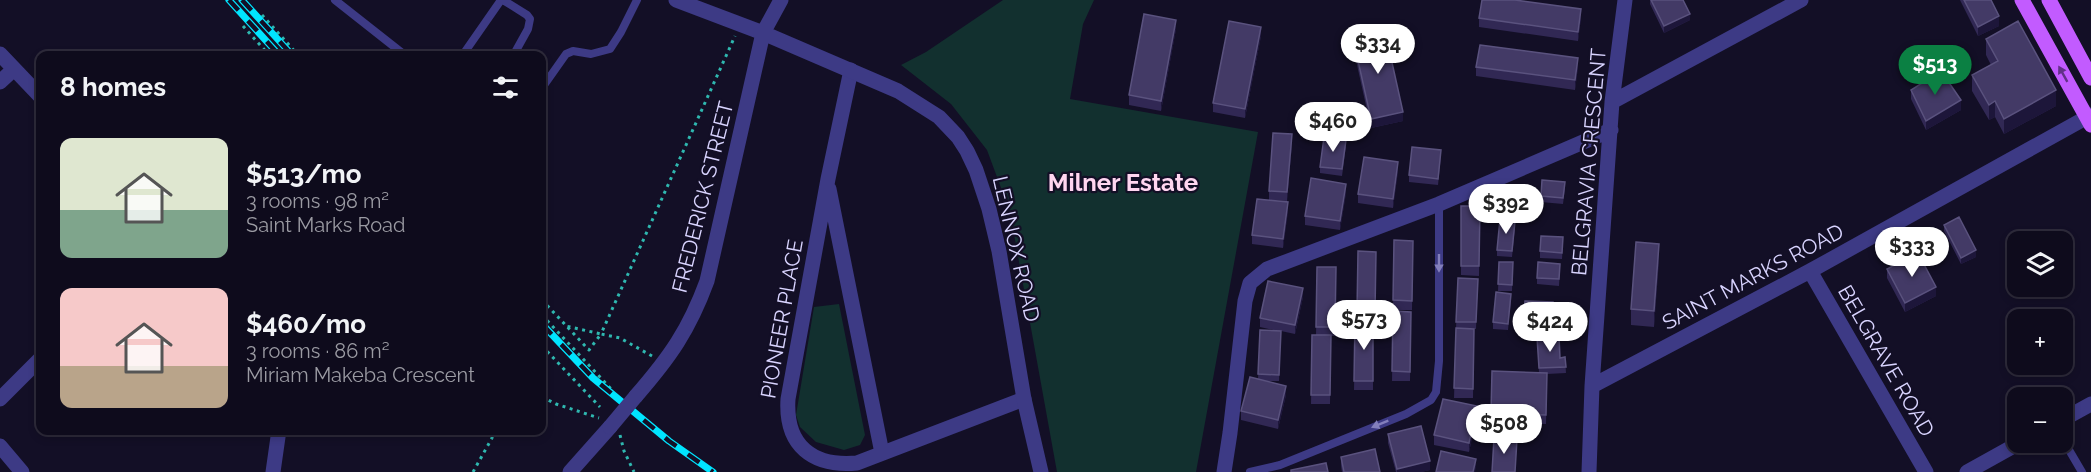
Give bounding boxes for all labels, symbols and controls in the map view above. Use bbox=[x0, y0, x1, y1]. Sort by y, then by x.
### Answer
pin: $334 bbox=[1342, 24, 1414, 75]
text: $334 bbox=[1355, 31, 1401, 55]
pin: $513 bbox=[1899, 45, 1971, 96]
street label: BELGRAVIA CRESCENT bbox=[1566, 47, 1611, 277]
text: $513 bbox=[1913, 52, 1957, 76]
one-way arrow bbox=[2058, 65, 2068, 82]
icon: filters bbox=[489, 71, 522, 104]
text: 8 homes bbox=[60, 72, 166, 102]
street label: FREDERICK STREET bbox=[667, 98, 738, 295]
pin: $460 bbox=[1297, 102, 1369, 153]
text: $460 bbox=[1309, 109, 1357, 133]
text: $513/mo bbox=[246, 159, 362, 189]
icon: home bbox=[108, 162, 180, 234]
district label: Milner Estate bbox=[1048, 168, 1198, 197]
street label: LENNOX ROAD bbox=[988, 173, 1045, 324]
pin: $392 bbox=[1470, 184, 1542, 235]
text: 3 rooms · 98 m² bbox=[246, 189, 389, 213]
text: $392 bbox=[1483, 191, 1529, 215]
text: Saint Marks Road bbox=[246, 213, 405, 237]
street label: SAINT MARKS ROAD bbox=[1658, 218, 1848, 335]
pin: $333 bbox=[1876, 227, 1948, 278]
map controls bbox=[2007, 231, 2073, 453]
button: layers bbox=[2007, 231, 2073, 297]
text: $333 bbox=[1889, 234, 1935, 258]
street label: PIONEER PLACE bbox=[755, 237, 808, 400]
one-way arrow bbox=[1434, 253, 1444, 272]
street label: BELGRAVE ROAD bbox=[1833, 281, 1940, 441]
pin: $573 bbox=[1328, 300, 1400, 351]
pin: $424 bbox=[1514, 302, 1586, 353]
text: $573 bbox=[1341, 307, 1387, 331]
text: $460/mo bbox=[246, 309, 366, 339]
text: $424 bbox=[1527, 309, 1573, 333]
button: + bbox=[2007, 309, 2073, 375]
icon: home bbox=[108, 312, 180, 384]
text: 3 rooms · 86 m² bbox=[246, 339, 389, 363]
text: Miriam Makeba Crescent bbox=[246, 363, 475, 387]
button: − bbox=[2007, 387, 2073, 453]
pin: $508 bbox=[1468, 404, 1540, 455]
text: $508 bbox=[1480, 411, 1528, 435]
one-way arrow bbox=[1371, 419, 1389, 429]

